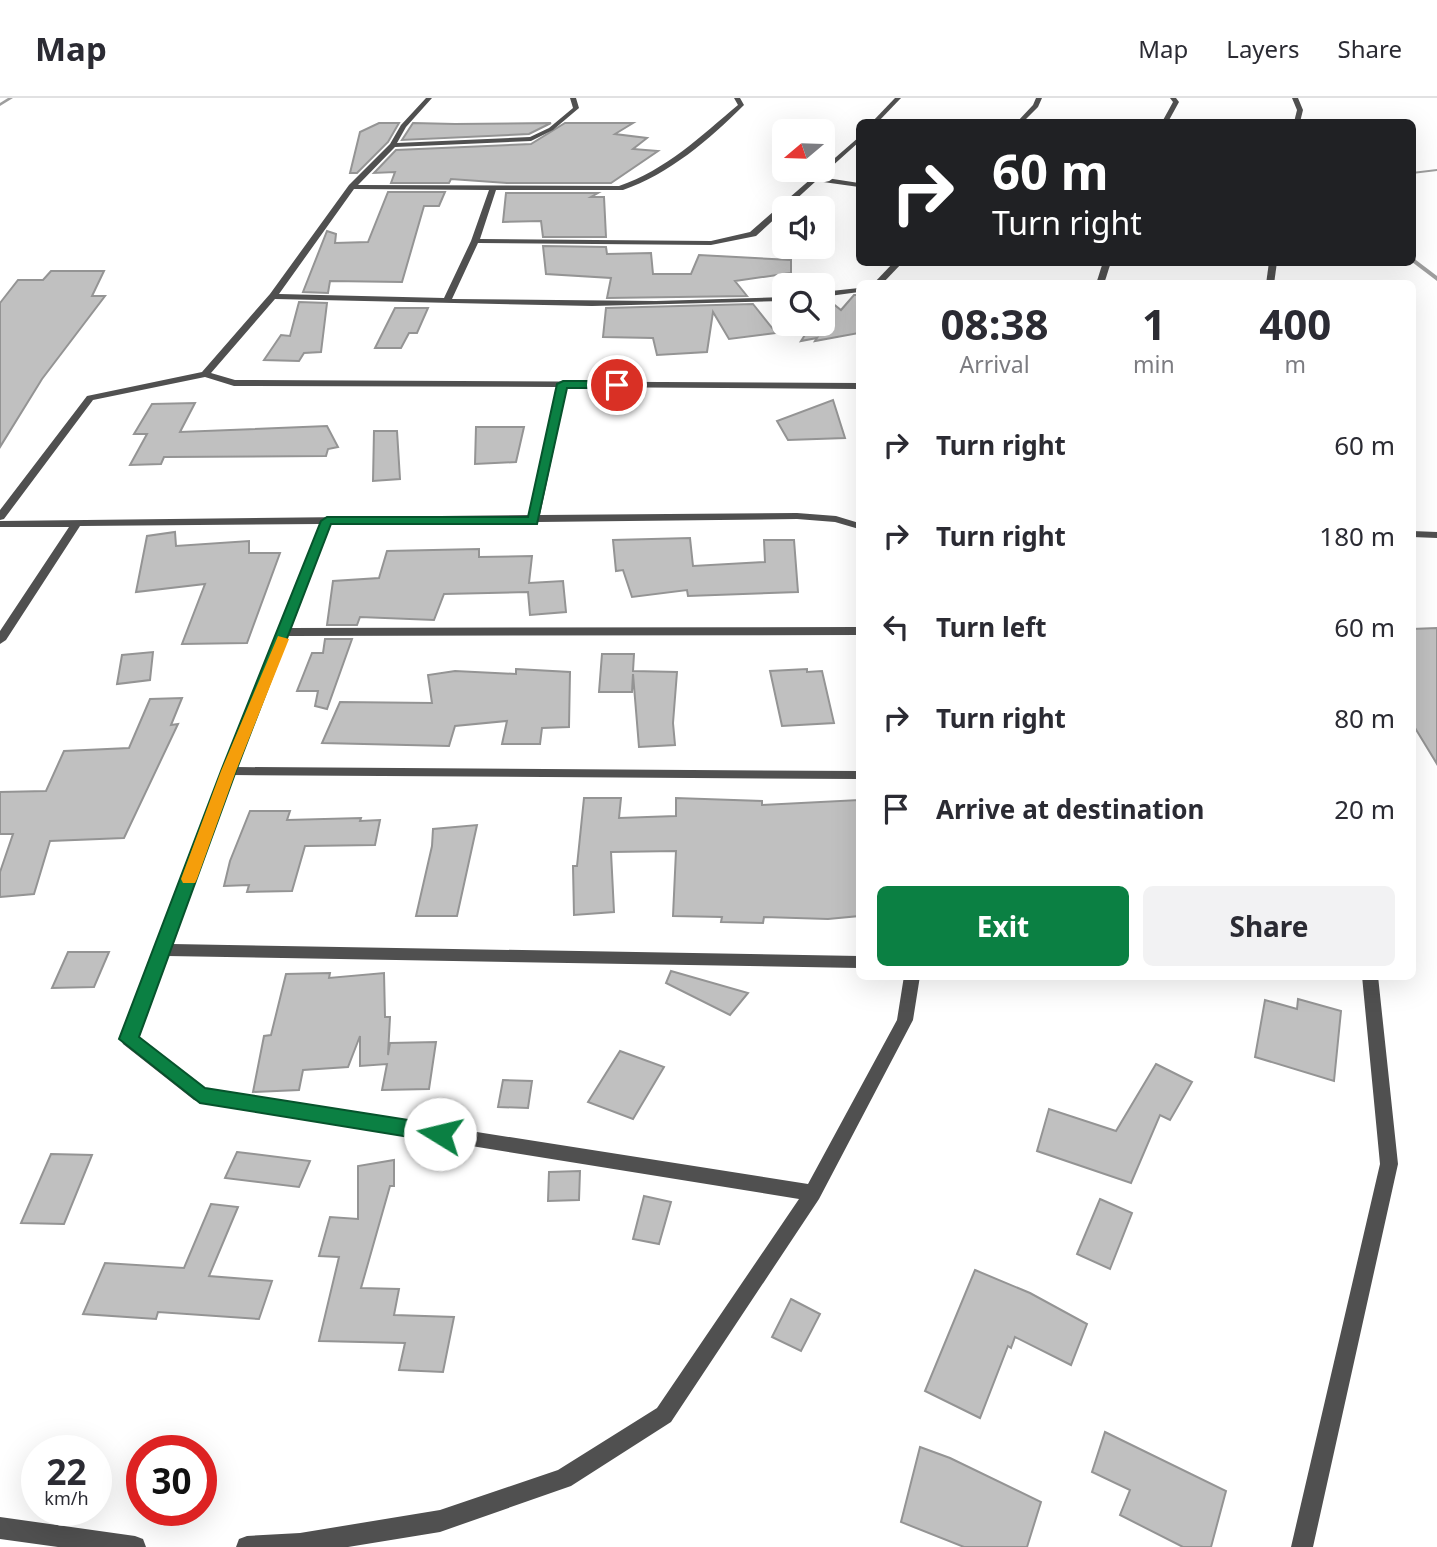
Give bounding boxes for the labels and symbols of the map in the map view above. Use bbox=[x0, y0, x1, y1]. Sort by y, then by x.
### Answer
north arrow bbox=[772, 119, 835, 182]
pin bbox=[587, 355, 647, 415]
position arrow bbox=[403, 1097, 477, 1171]
speed limit sign: 30 bbox=[126, 1435, 217, 1526]

